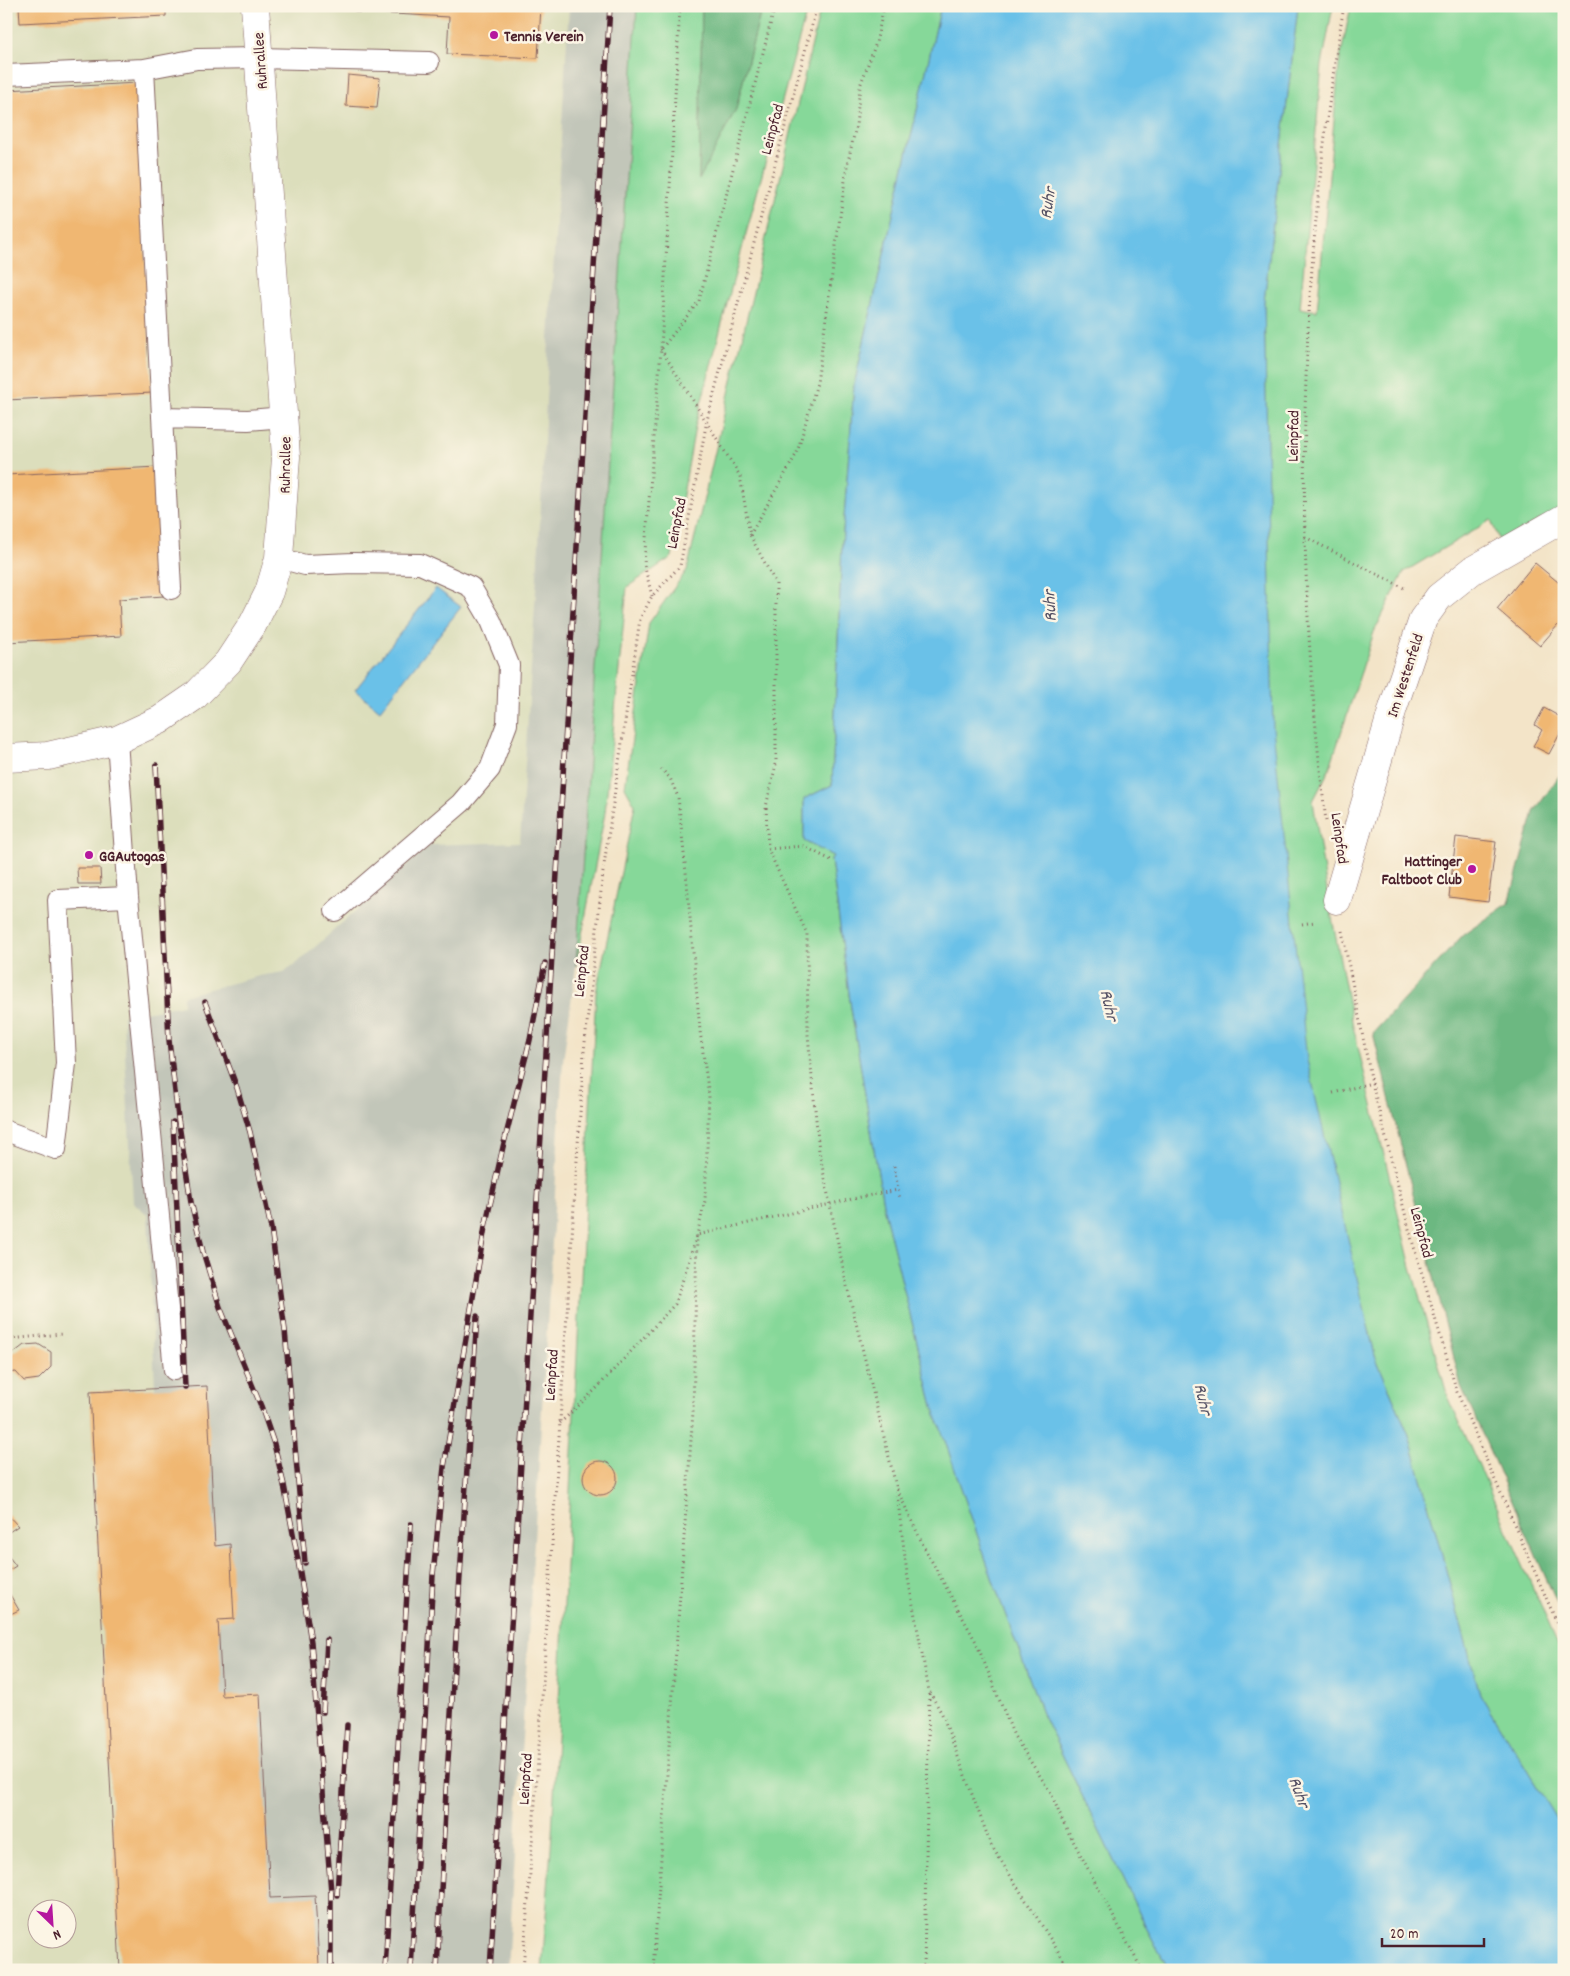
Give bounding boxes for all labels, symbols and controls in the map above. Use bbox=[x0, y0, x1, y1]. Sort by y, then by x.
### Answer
place label: Tennis Verein bbox=[504, 26, 584, 49]
marker: Tennis Verein bbox=[488, 29, 500, 41]
street label: Ruhrallee bbox=[248, 32, 275, 90]
street label: Leinpfad bbox=[756, 102, 791, 158]
water label: Ruhr bbox=[1035, 184, 1065, 221]
street label: Leinpfad bbox=[1283, 410, 1306, 462]
street label: Ruhrallee bbox=[275, 436, 298, 494]
street label: Leinpfad bbox=[661, 496, 694, 551]
water label: Ruhr bbox=[1038, 587, 1065, 622]
street label: Im Westenfeld bbox=[1382, 631, 1431, 721]
street label: Leinpfad bbox=[1324, 811, 1354, 866]
place label: GGAutogas bbox=[99, 846, 165, 869]
marker: GGAutogas bbox=[83, 849, 95, 861]
place label: Hattinger Faltboot Club bbox=[1381, 851, 1463, 892]
marker: Hattinger Faltboot Club bbox=[1466, 863, 1478, 875]
street label: Leinpfad bbox=[568, 944, 597, 998]
water label: Ruhr bbox=[1092, 987, 1124, 1026]
street label: Leinpfad bbox=[1403, 1205, 1438, 1261]
street label: Leinpfad bbox=[539, 1348, 566, 1402]
water label: Ruhr bbox=[1186, 1381, 1218, 1420]
street label: Leinpfad bbox=[513, 1752, 540, 1806]
water label: Ruhr bbox=[1281, 1774, 1316, 1814]
north arrow bbox=[28, 1898, 78, 1948]
scale bar bbox=[1382, 1916, 1485, 1948]
text: N bbox=[49, 1923, 64, 1945]
text: 20 m bbox=[1390, 1924, 1418, 1946]

